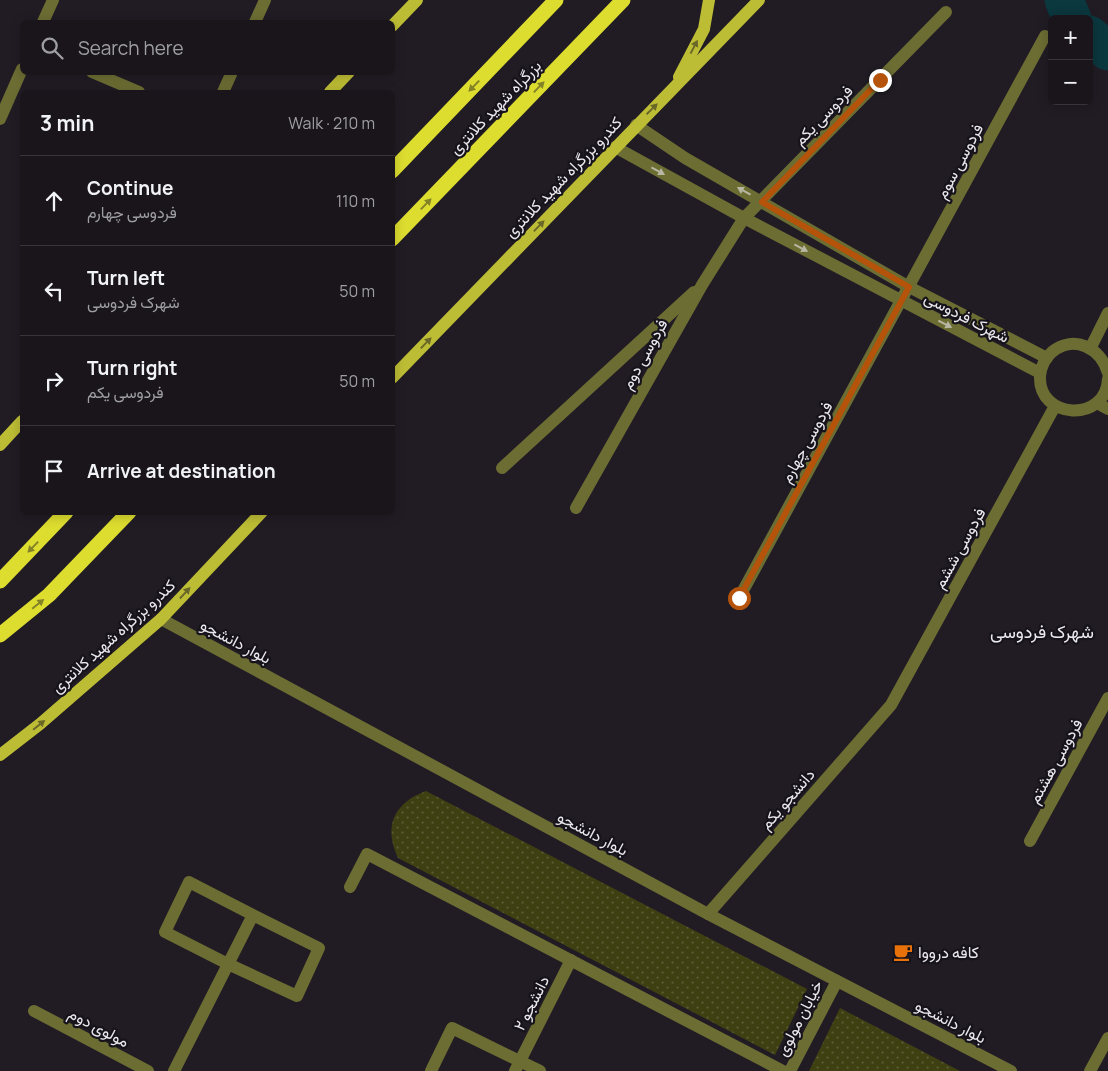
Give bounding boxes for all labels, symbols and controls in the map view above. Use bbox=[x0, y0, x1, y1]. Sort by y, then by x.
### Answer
map controls bbox=[1048, 15, 1093, 105]
button: + bbox=[1048, 15, 1093, 60]
search box bbox=[20, 20, 395, 75]
icon: search bbox=[38, 34, 66, 62]
text: Search here bbox=[78, 35, 184, 61]
one-way arrow bbox=[690, 40, 699, 54]
street label: بزرگراه شهید کلانتری bbox=[444, 55, 546, 159]
button: − bbox=[1048, 60, 1093, 105]
route end bbox=[869, 69, 892, 92]
one-way arrow bbox=[468, 80, 480, 92]
street label: فردوسی یکم bbox=[789, 80, 857, 150]
one-way arrow bbox=[533, 81, 545, 93]
one-way arrow bbox=[646, 103, 658, 115]
text: 3 min bbox=[40, 109, 94, 137]
text: Walk · 210 m bbox=[288, 112, 375, 134]
street label: کندرو بزرگراه شهید کلانتری bbox=[499, 112, 627, 242]
street label: فردوسی سوم bbox=[930, 119, 988, 203]
one-way arrow bbox=[650, 167, 665, 175]
text: Continue bbox=[87, 175, 173, 201]
icon: ahead bbox=[40, 187, 68, 215]
one-way arrow bbox=[737, 187, 750, 196]
text: 110 m bbox=[336, 190, 375, 212]
one-way arrow bbox=[420, 198, 432, 210]
text: فردوسی چهارم bbox=[87, 201, 177, 223]
one-way arrow bbox=[533, 220, 545, 232]
one-way arrow bbox=[793, 244, 808, 252]
text: Turn left bbox=[87, 265, 165, 291]
icon: left bbox=[40, 277, 68, 305]
text: 50 m bbox=[339, 280, 375, 302]
street label: شهرک فردوسی bbox=[921, 286, 1013, 348]
text: شهرک فردوسی bbox=[87, 291, 180, 313]
street label: فردوسی دوم bbox=[616, 315, 672, 393]
one-way arrow bbox=[937, 320, 952, 328]
one-way arrow bbox=[420, 337, 432, 349]
text: Turn right bbox=[87, 355, 177, 381]
icon: right bbox=[40, 367, 68, 395]
text: 50 m bbox=[339, 370, 375, 392]
text: فردوسی یکم bbox=[87, 381, 164, 403]
street label: فردوسی چهارم bbox=[775, 397, 838, 487]
icon: arrive bbox=[40, 457, 68, 485]
text: Arrive at destination bbox=[87, 458, 276, 484]
street label: فردوسی ششم bbox=[928, 504, 990, 592]
one-way arrow bbox=[28, 541, 40, 553]
street label: کندرو بزرگراه شهید کلانتری bbox=[46, 574, 180, 698]
one-way arrow bbox=[179, 587, 191, 599]
route start bbox=[728, 587, 751, 610]
one-way arrow bbox=[31, 599, 44, 610]
street label: بلوار دانشجو bbox=[197, 613, 275, 669]
district label: شهرک فردوسی bbox=[990, 619, 1094, 643]
street label: فردوسی هشتم bbox=[1023, 715, 1087, 807]
one-way arrow bbox=[32, 720, 45, 731]
street label: دانشجو یکم bbox=[754, 764, 820, 834]
street label: بلوار دانشجو bbox=[554, 805, 632, 861]
cafe icon: کافه درووا bbox=[892, 941, 914, 963]
place label: کافه درووا bbox=[918, 941, 979, 963]
street label: ۲ دانشجو bbox=[508, 972, 554, 1034]
street label: خیابان مولوی bbox=[771, 976, 828, 1060]
street label: بلوار دانشجو bbox=[912, 994, 990, 1048]
street label: مولوی دوم bbox=[65, 1002, 133, 1052]

